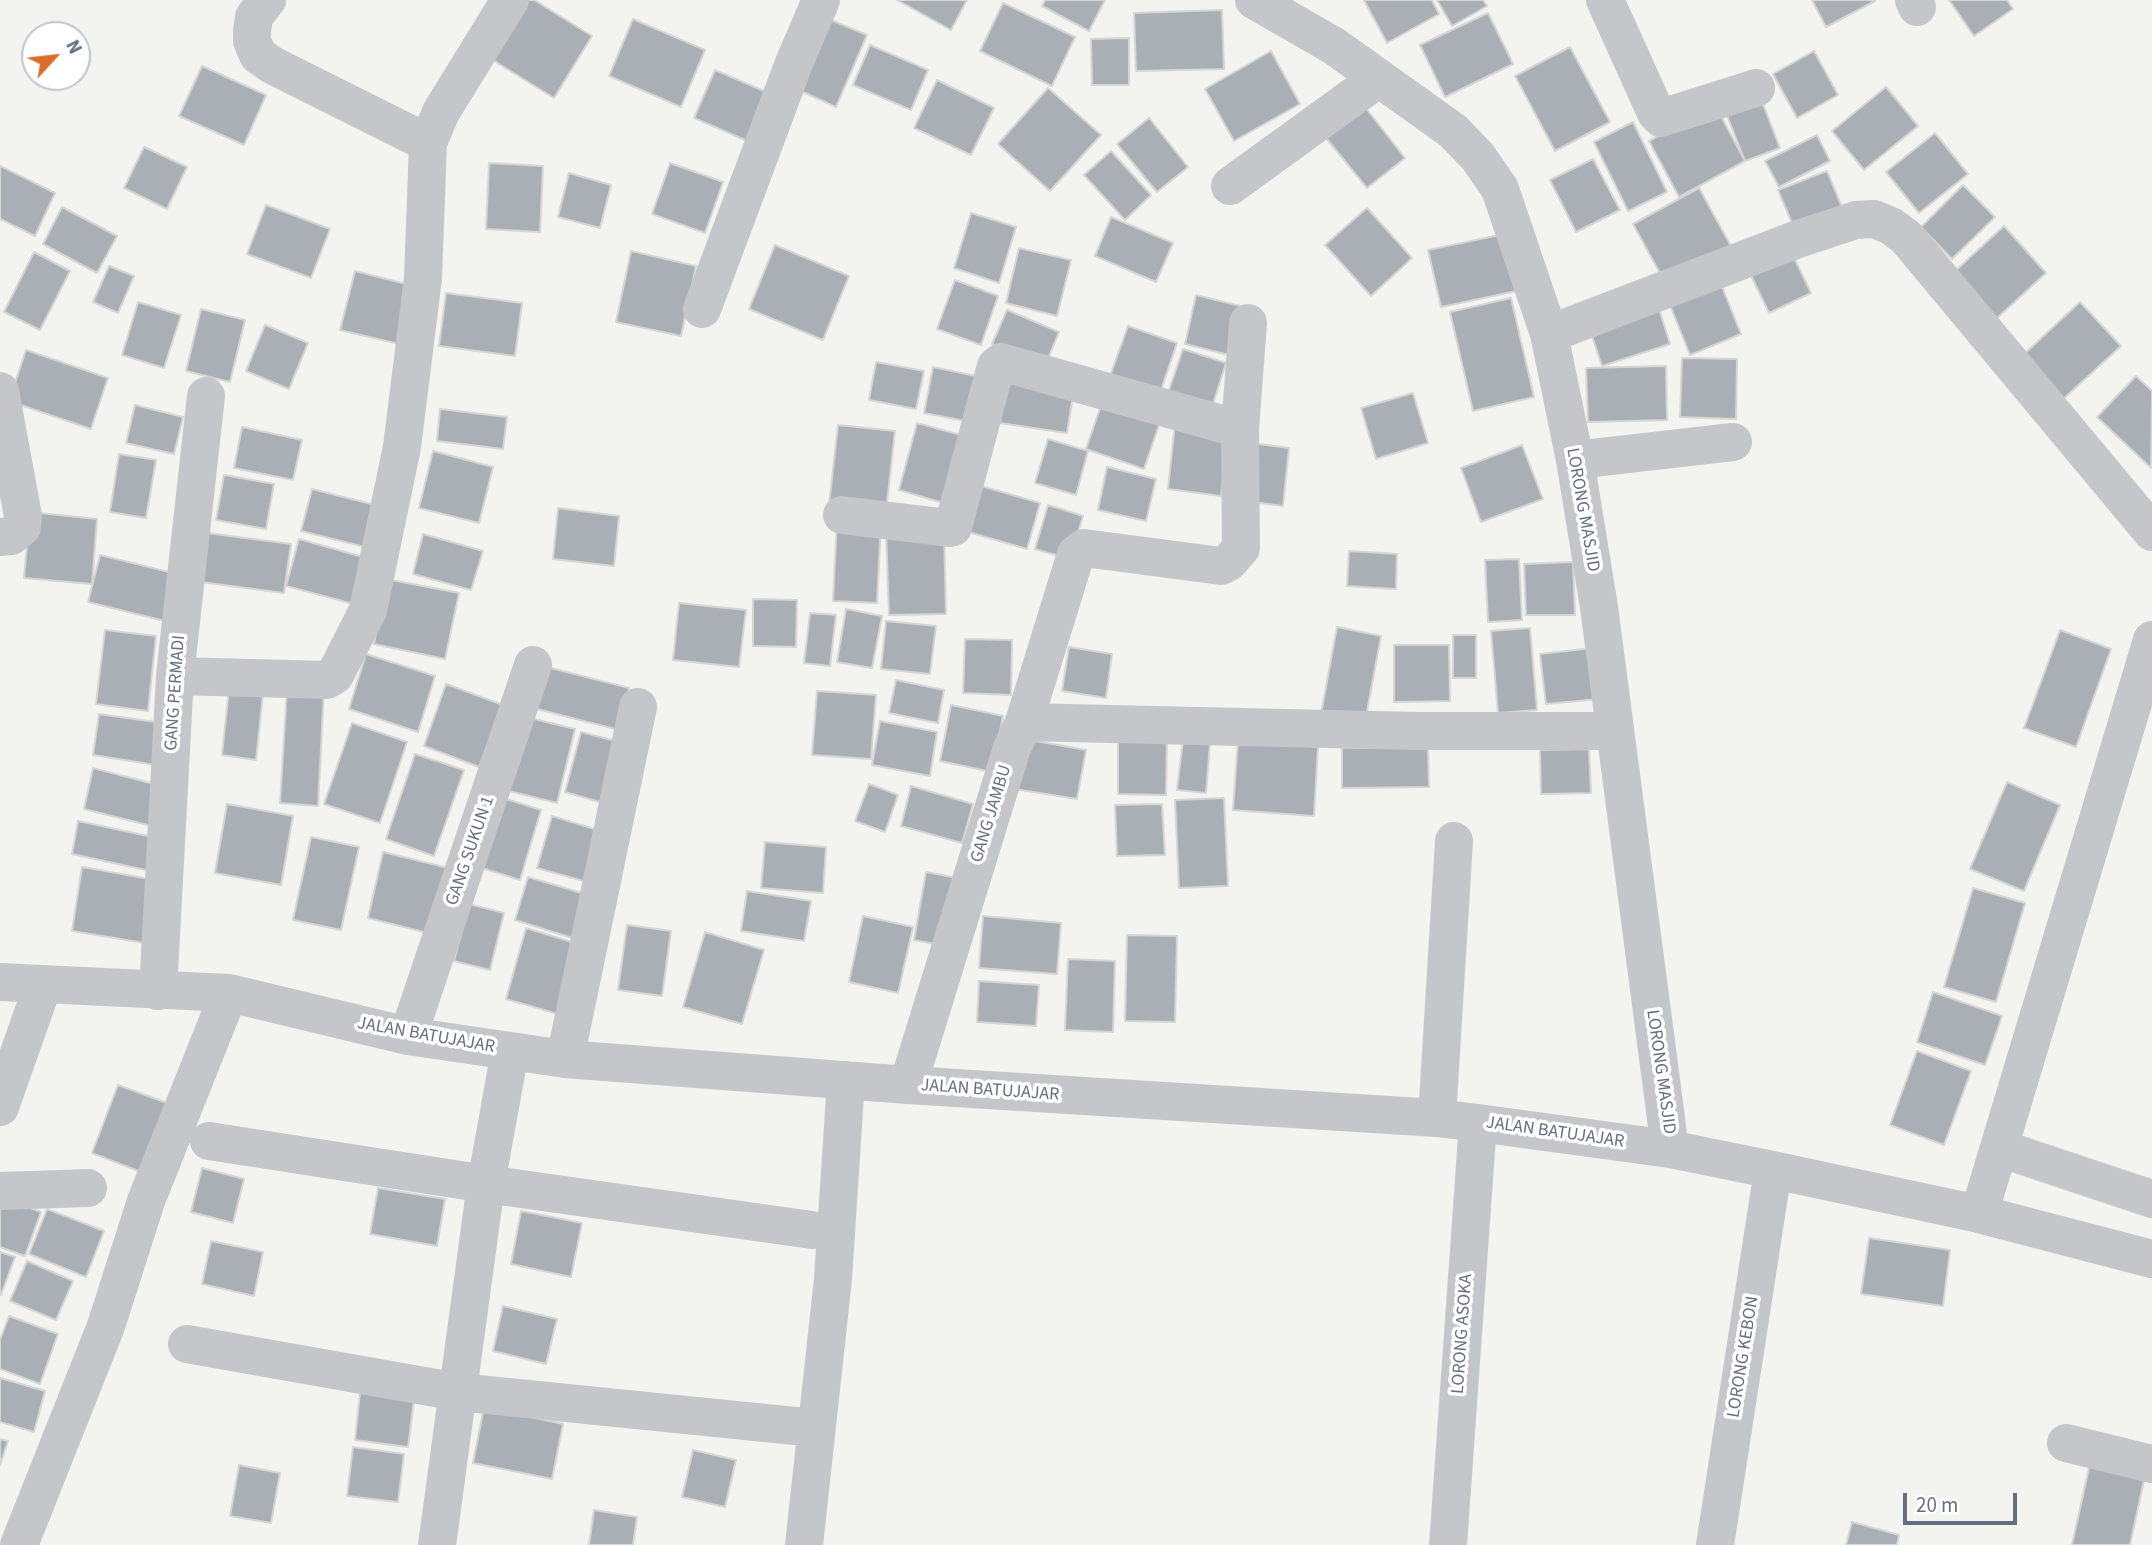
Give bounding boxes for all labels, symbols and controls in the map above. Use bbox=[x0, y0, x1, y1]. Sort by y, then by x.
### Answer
north arrow bbox=[21, 21, 91, 91]
text: N bbox=[58, 35, 88, 59]
street label: LORONG MASJID bbox=[1560, 446, 1604, 574]
street label: GANG PERMADI bbox=[161, 635, 191, 751]
street label: GANG JAMBU bbox=[967, 763, 1017, 865]
street label: GANG SUKUN 1 bbox=[442, 793, 500, 909]
street label: LORONG MASJID bbox=[1641, 1008, 1679, 1136]
street label: JALAN BATUJAJAR bbox=[356, 1013, 496, 1059]
street label: JALAN BATUJAJAR bbox=[920, 1075, 1060, 1107]
street label: JALAN BATUJAJAR bbox=[1485, 1113, 1625, 1153]
street label: LORONG ASOKA bbox=[1448, 1273, 1478, 1395]
street label: LORONG KEBON bbox=[1724, 1295, 1764, 1419]
scale bar bbox=[1907, 1478, 2021, 1522]
text: 20 m bbox=[1916, 1490, 1958, 1520]

